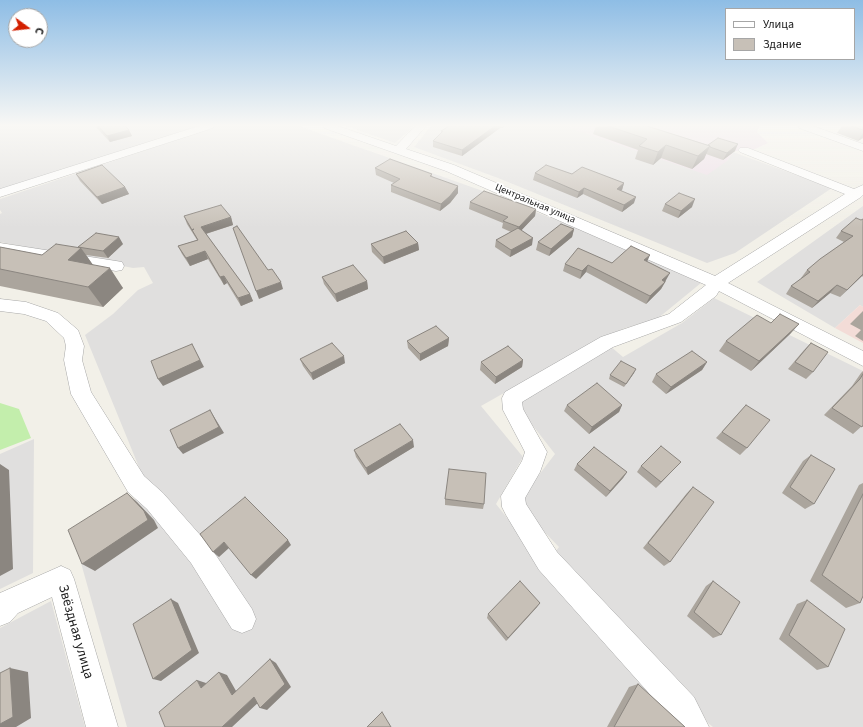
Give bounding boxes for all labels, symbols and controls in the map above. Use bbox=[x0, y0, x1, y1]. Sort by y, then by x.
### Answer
north arrow bbox=[8, 8, 48, 48]
legend bbox=[725, 8, 855, 60]
text: Улица bbox=[763, 16, 794, 33]
text: С bbox=[31, 26, 47, 36]
text: Здание bbox=[763, 36, 802, 53]
street label: Центральная улица bbox=[493, 182, 577, 226]
street label: Звёздная улица bbox=[54, 583, 96, 681]

